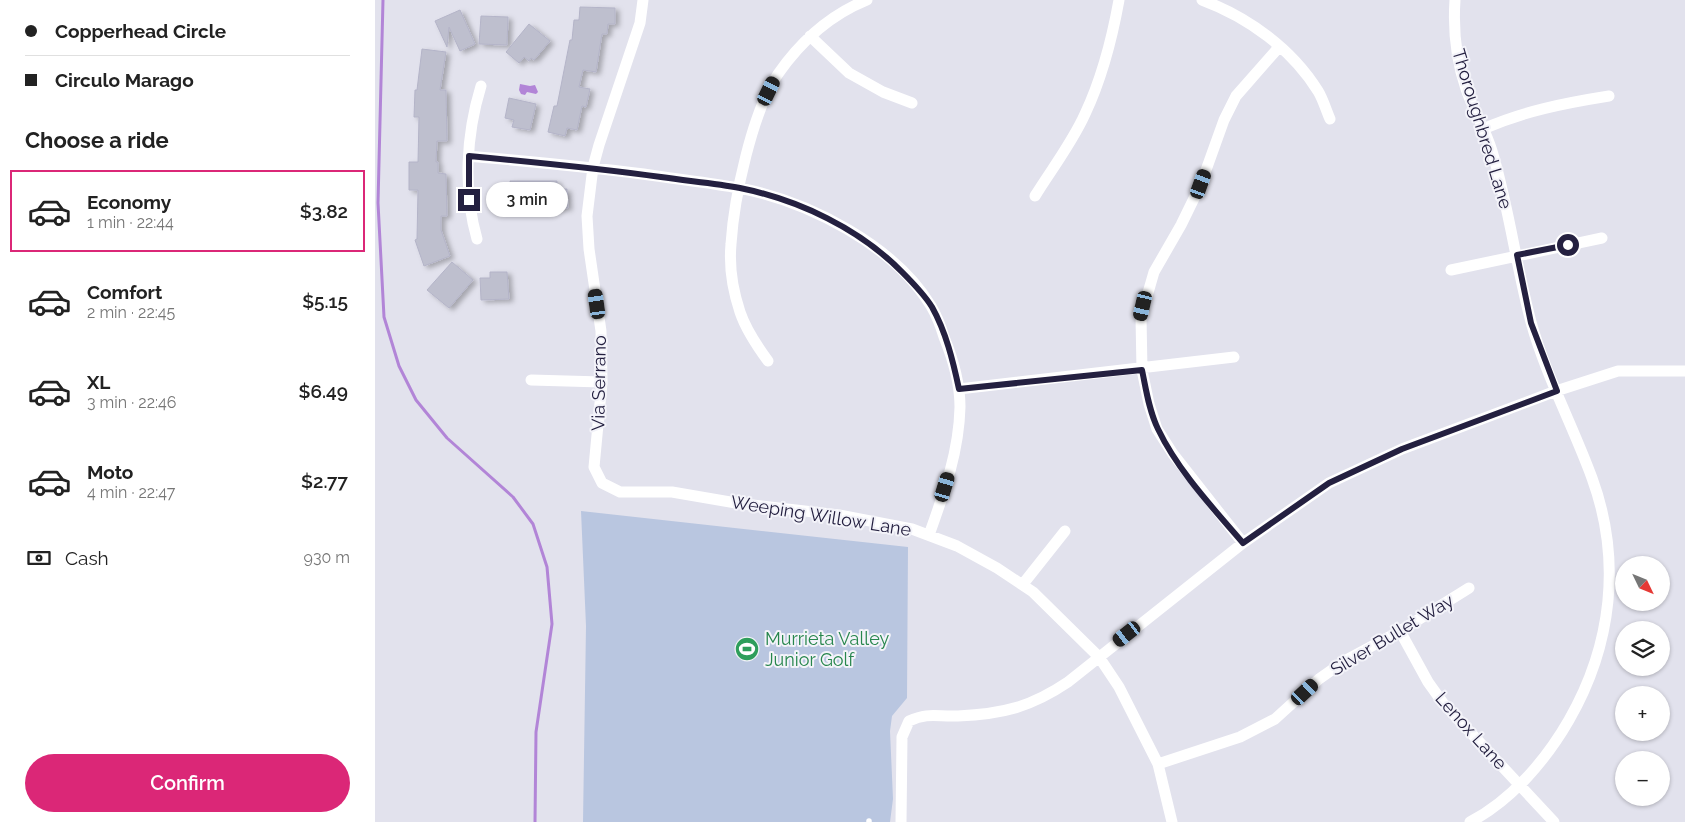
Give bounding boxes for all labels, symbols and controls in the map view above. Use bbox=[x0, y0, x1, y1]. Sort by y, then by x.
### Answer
text: Copperhead Circle bbox=[55, 20, 226, 42]
street label: Thoroughbred Lane bbox=[1448, 46, 1517, 212]
text: Circulo Marago bbox=[55, 69, 194, 91]
car bbox=[755, 74, 782, 108]
text: Choose a ride bbox=[25, 127, 169, 153]
car bbox=[1188, 167, 1213, 201]
callout: 3 min bbox=[487, 182, 569, 218]
icon: car bbox=[27, 189, 72, 234]
route end bbox=[458, 189, 480, 211]
text: 3 min bbox=[507, 190, 548, 209]
text: Economy bbox=[87, 191, 171, 213]
text: $3.82 bbox=[300, 200, 348, 222]
text: 1 min · 22:44 bbox=[87, 213, 174, 232]
route start bbox=[1557, 234, 1579, 256]
icon: car bbox=[27, 279, 72, 324]
text: Comfort bbox=[87, 281, 162, 303]
car bbox=[587, 288, 606, 320]
text: $5.15 bbox=[302, 290, 348, 312]
car bbox=[1132, 290, 1153, 322]
text: 2 min · 22:45 bbox=[87, 303, 175, 322]
street label: Via Serrano bbox=[587, 335, 610, 431]
icon: car bbox=[27, 369, 72, 414]
text: XL bbox=[87, 371, 110, 393]
text: $6.49 bbox=[299, 380, 348, 402]
text: 3 min · 22:46 bbox=[87, 393, 176, 412]
icon: car bbox=[27, 459, 72, 504]
text: Moto bbox=[87, 461, 133, 483]
text: $2.77 bbox=[301, 470, 348, 492]
car bbox=[933, 470, 956, 504]
text: 4 min · 22:47 bbox=[87, 483, 175, 502]
street label: Weeping Willow Lane bbox=[729, 491, 913, 540]
icon: cash bbox=[25, 544, 53, 572]
text: Cash bbox=[65, 547, 109, 569]
text: 930 m bbox=[304, 548, 350, 567]
north arrow bbox=[1615, 556, 1670, 611]
map controls bbox=[1615, 556, 1670, 806]
street label: Silver Bullet Way bbox=[1326, 589, 1457, 680]
car bbox=[1110, 619, 1143, 649]
button: layers bbox=[1615, 621, 1670, 676]
place label: Murrieta Valley Junior Golf bbox=[765, 628, 890, 670]
sports icon: Murrieta Valley Junior Golf bbox=[734, 636, 760, 662]
car bbox=[1288, 676, 1321, 708]
button: + bbox=[1615, 686, 1670, 741]
street label: Lenox Lane bbox=[1431, 688, 1512, 774]
button: − bbox=[1615, 751, 1670, 806]
button: Confirm bbox=[25, 754, 350, 812]

